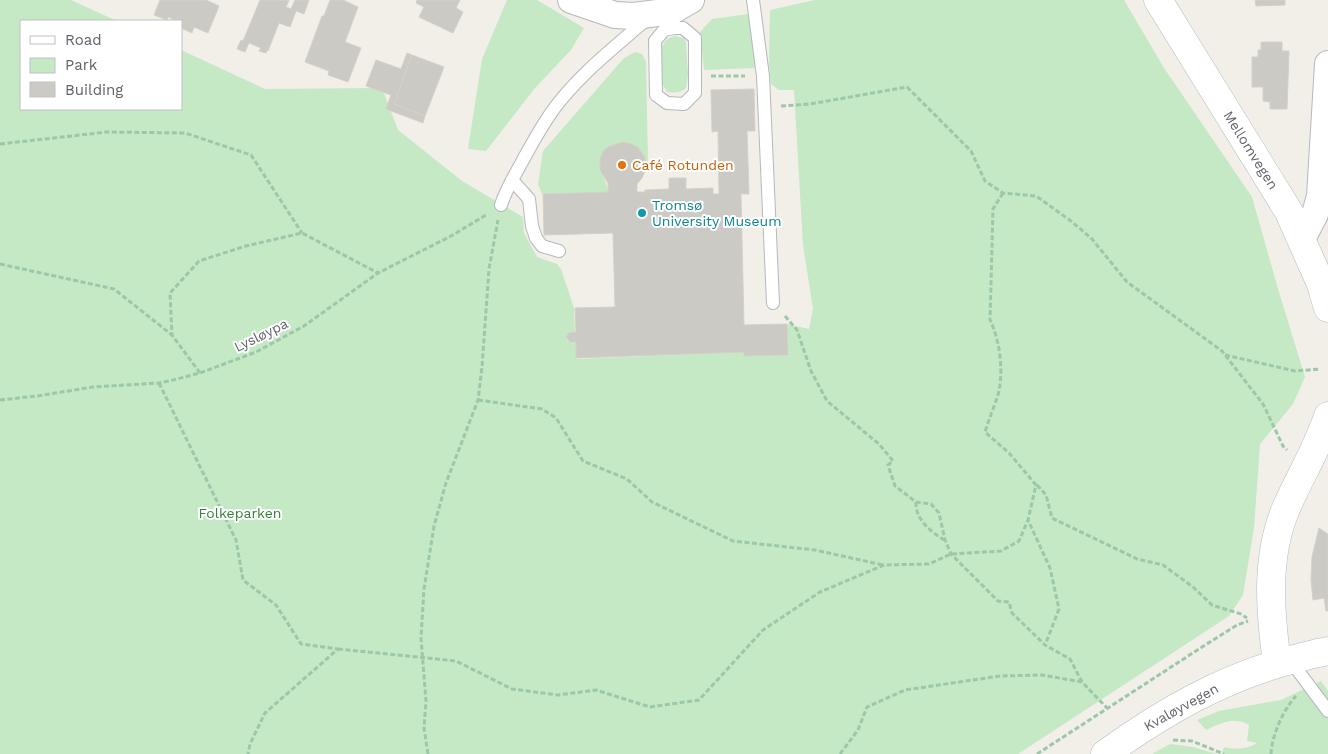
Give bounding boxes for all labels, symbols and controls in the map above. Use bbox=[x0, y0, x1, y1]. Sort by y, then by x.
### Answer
legend bbox=[20, 20, 182, 110]
text: Road bbox=[65, 31, 102, 49]
text: Park bbox=[65, 56, 98, 74]
text: Building bbox=[65, 81, 123, 99]
street label: Mellomvegen bbox=[1220, 108, 1282, 192]
place label: Café Rotunden bbox=[632, 157, 734, 173]
marker: Café Rotunden bbox=[616, 159, 628, 171]
place label: Tromsø University Museum bbox=[652, 197, 782, 229]
marker: Tromsø University Museum bbox=[636, 207, 648, 219]
street label: Lysløypa bbox=[231, 315, 291, 355]
park label: Folkeparken bbox=[198, 505, 282, 521]
street label: Kvaløyvegen bbox=[1141, 680, 1221, 734]

